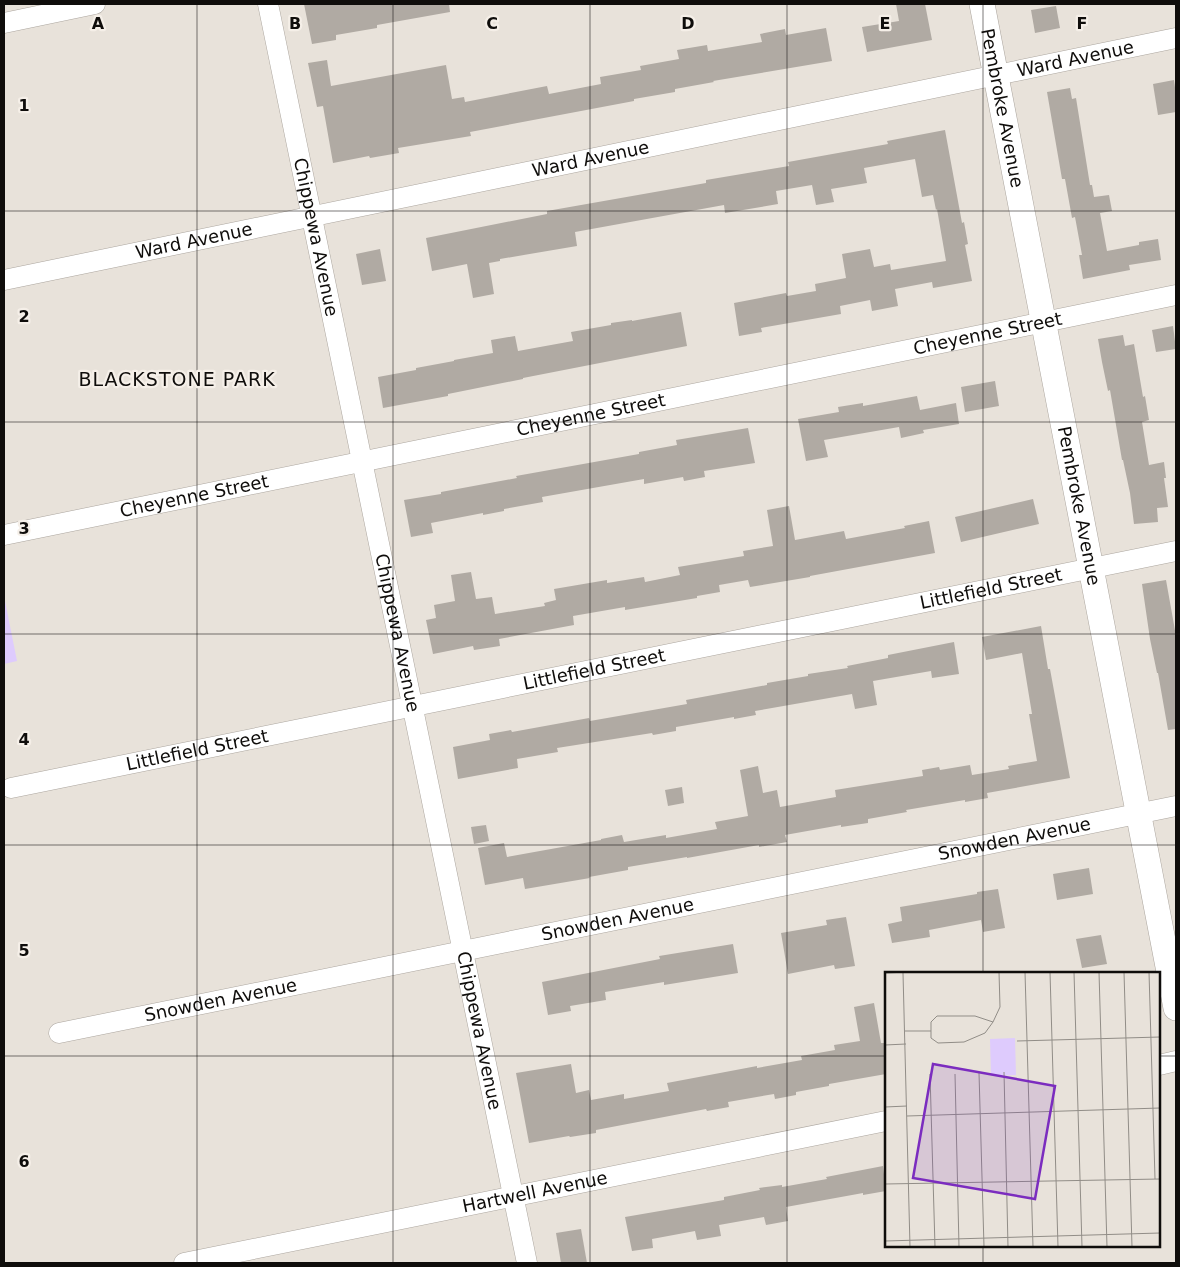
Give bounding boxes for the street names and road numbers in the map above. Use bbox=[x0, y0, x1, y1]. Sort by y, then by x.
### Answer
street label: Pembroke Avenue bbox=[977, 27, 1028, 189]
street label: Ward Avenue bbox=[1015, 36, 1136, 81]
street label: Ward Avenue bbox=[530, 136, 651, 181]
street label: Chippewa Avenue bbox=[290, 156, 343, 318]
street label: Ward Avenue bbox=[134, 218, 254, 263]
street label: Cheyenne Street bbox=[911, 308, 1064, 359]
street label: Cheyenne Street bbox=[515, 389, 667, 440]
street label: Pembroke Avenue bbox=[1054, 424, 1105, 587]
street label: Cheyenne Street bbox=[118, 470, 270, 521]
street label: Chippewa Avenue bbox=[371, 552, 424, 714]
street label: Littlefield Street bbox=[918, 563, 1064, 613]
street label: Littlefield Street bbox=[521, 644, 667, 694]
street label: Littlefield Street bbox=[124, 725, 270, 774]
street label: Snowden Avenue bbox=[936, 813, 1093, 864]
street label: Snowden Avenue bbox=[539, 893, 696, 945]
street label: Chippewa Avenue bbox=[453, 949, 506, 1112]
street label: Snowden Avenue bbox=[142, 974, 299, 1025]
street label: Hartwell Avenue bbox=[460, 1167, 609, 1216]

